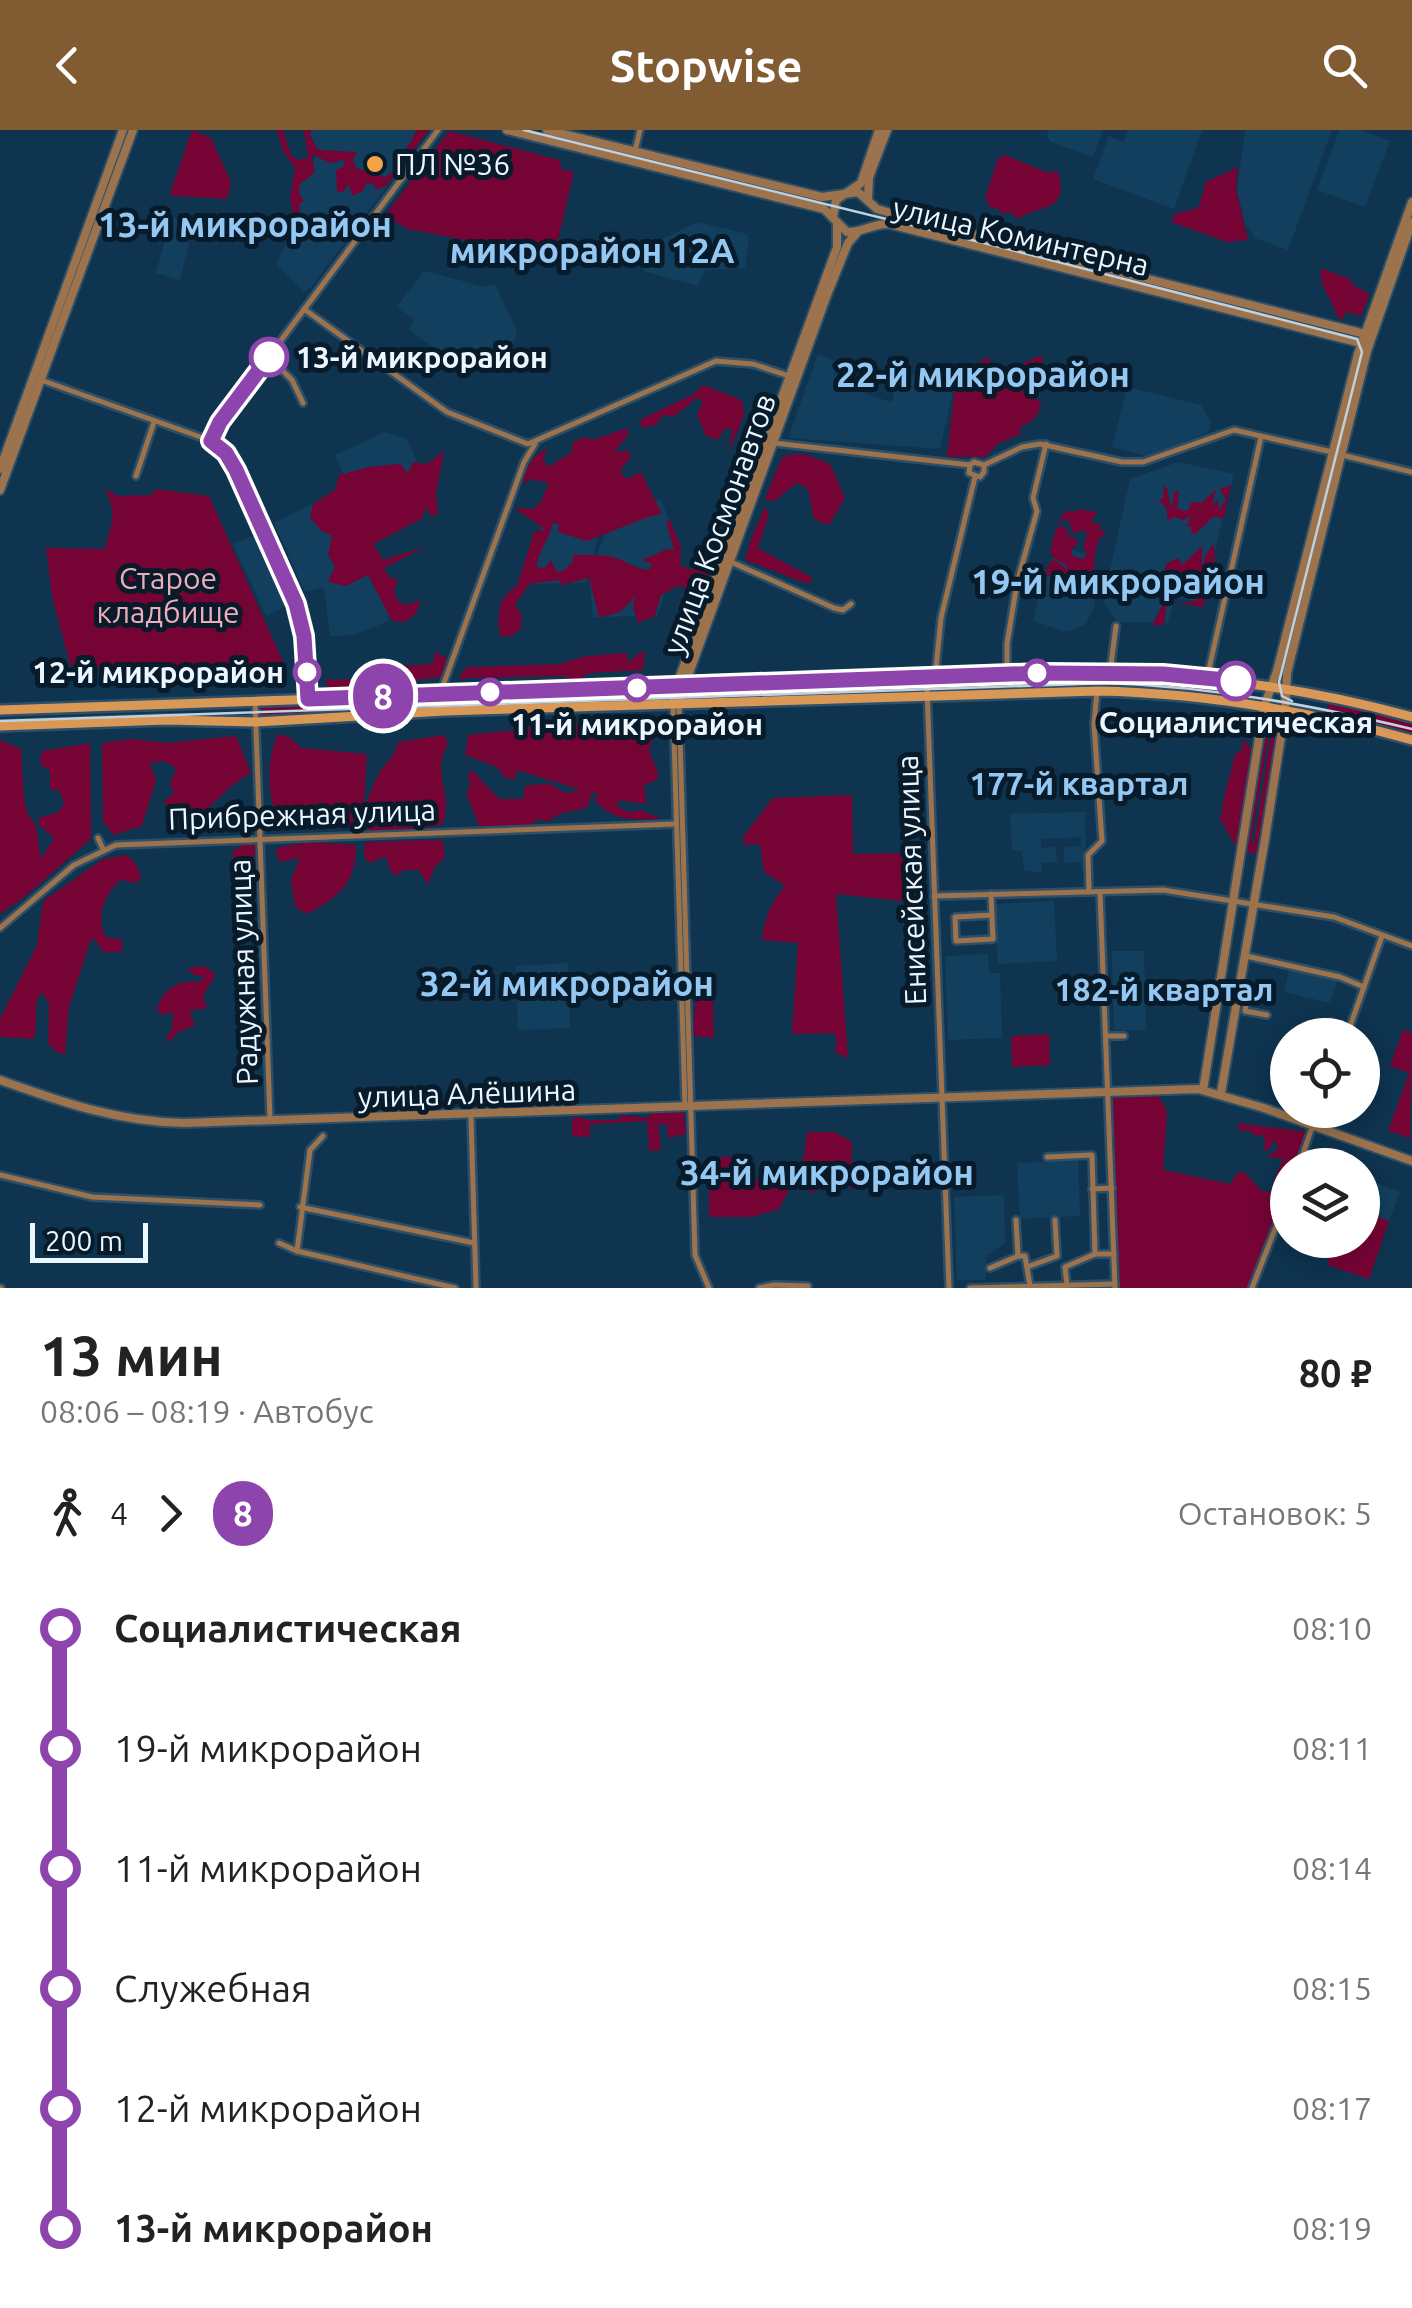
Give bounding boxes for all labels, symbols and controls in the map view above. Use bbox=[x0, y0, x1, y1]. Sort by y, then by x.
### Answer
icon: back bbox=[40, 38, 95, 93]
icon: search bbox=[1317, 38, 1372, 93]
text: Stopwise bbox=[610, 40, 802, 91]
place label: ПЛ №36 bbox=[395, 147, 510, 181]
marker: ПЛ №36 bbox=[364, 153, 386, 175]
street label: улица Коминтерна bbox=[890, 190, 1152, 282]
district label: 13-й микрорайон bbox=[98, 204, 392, 244]
district label: микрорайон 12А bbox=[449, 230, 735, 270]
marker: 13-й микрорайон bbox=[250, 338, 288, 376]
place label: 13-й микрорайон bbox=[296, 340, 548, 374]
district label: 22-й микрорайон bbox=[836, 354, 1130, 394]
street label: улица Космонавтов bbox=[656, 389, 782, 659]
park label: Старое кладбище bbox=[96, 561, 240, 629]
district label: 19-й микрорайон bbox=[971, 561, 1265, 601]
place label: 12-й микрорайон bbox=[32, 655, 284, 689]
marker: 12-й микрорайон bbox=[294, 659, 320, 685]
unlabelled marker bbox=[1024, 660, 1050, 686]
marker: Социалистическая bbox=[1217, 662, 1255, 700]
line badge: 8 bbox=[350, 664, 416, 728]
marker: 11-й микрорайон bbox=[624, 675, 650, 701]
text: 8 bbox=[373, 676, 393, 716]
unlabelled marker bbox=[477, 679, 503, 705]
place label: Социалистическая bbox=[1099, 705, 1373, 739]
place label: 11-й микрорайон bbox=[511, 707, 763, 741]
street label: Енисейская улица bbox=[890, 754, 932, 1006]
district label: 177-й квартал bbox=[970, 765, 1188, 801]
street label: Прибрежная улица bbox=[168, 792, 436, 836]
street label: Радужная улица bbox=[222, 858, 264, 1086]
district label: 32-й микрорайон bbox=[420, 963, 714, 1003]
district label: 182-й квартал bbox=[1055, 971, 1273, 1007]
map controls bbox=[1270, 1018, 1380, 1258]
button: locate bbox=[1270, 1018, 1380, 1128]
street label: улица Алёшина bbox=[357, 1072, 577, 1114]
button: layers bbox=[1270, 1148, 1380, 1258]
district label: 34-й микрорайон bbox=[680, 1152, 974, 1192]
scale bar bbox=[30, 1218, 148, 1262]
text: 200 m bbox=[45, 1225, 123, 1256]
text: 13 мин bbox=[40, 1325, 223, 1386]
text: 80 ₽ bbox=[1299, 1352, 1372, 1394]
text: 08:06 – 08:19 · Автобус bbox=[40, 1393, 374, 1429]
icon: walk bbox=[40, 1486, 95, 1541]
icon: forward bbox=[143, 1486, 198, 1541]
text: 8 bbox=[233, 1493, 253, 1533]
text: 4 bbox=[110, 1495, 128, 1531]
text: Остановок: 5 bbox=[1178, 1495, 1372, 1531]
text: Социалистическая bbox=[114, 1607, 462, 1649]
text: 08:10 bbox=[1292, 1610, 1372, 1646]
text: 19-й микрорайон bbox=[114, 1727, 422, 1769]
text: 08:11 bbox=[1292, 1730, 1372, 1766]
text: 11-й микрорайон bbox=[114, 1847, 422, 1889]
text: 08:14 bbox=[1292, 1850, 1372, 1886]
text: Служебная bbox=[114, 1967, 312, 2009]
text: 08:15 bbox=[1292, 1970, 1372, 2006]
text: 12-й микрорайон bbox=[114, 2087, 422, 2129]
text: 08:17 bbox=[1292, 2090, 1372, 2126]
text: 13-й микрорайон bbox=[114, 2207, 433, 2249]
text: 08:19 bbox=[1292, 2210, 1372, 2246]

